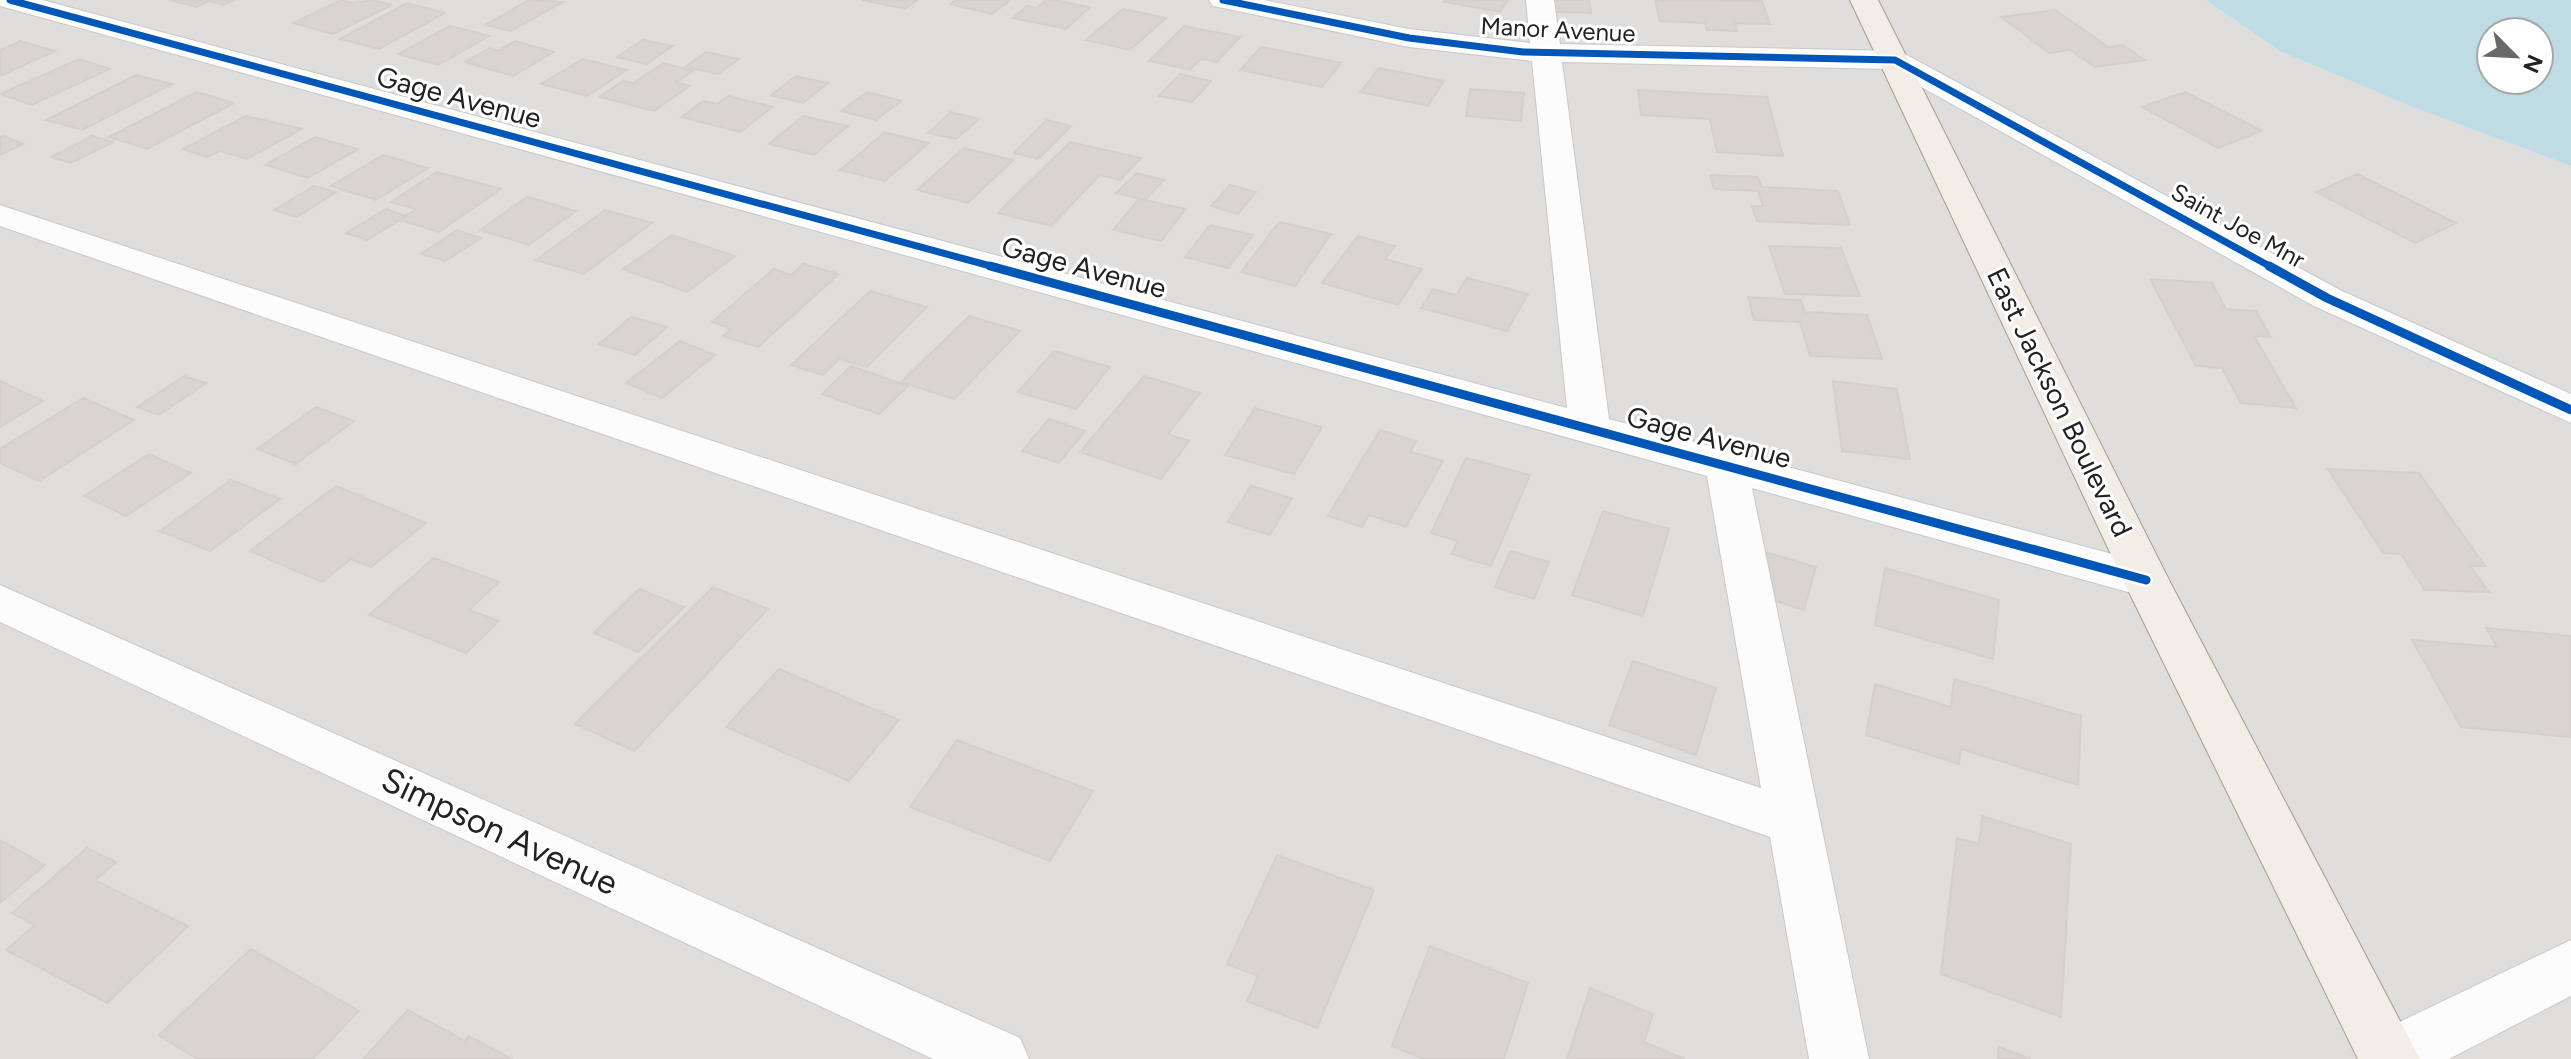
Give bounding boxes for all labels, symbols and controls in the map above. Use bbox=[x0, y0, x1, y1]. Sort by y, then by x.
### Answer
street label: Manor Avenue bbox=[1480, 11, 1636, 48]
north arrow bbox=[2475, 16, 2555, 96]
text: N bbox=[2517, 51, 2549, 77]
street label: Gage Avenue bbox=[373, 59, 545, 135]
street label: Saint Joe Mnr bbox=[2166, 177, 2310, 274]
street label: Gage Avenue bbox=[998, 229, 1170, 305]
street label: East Jackson Boulevard bbox=[1980, 262, 2140, 542]
street label: Gage Avenue bbox=[1623, 399, 1795, 475]
street label: Simpson Avenue bbox=[375, 759, 624, 904]

